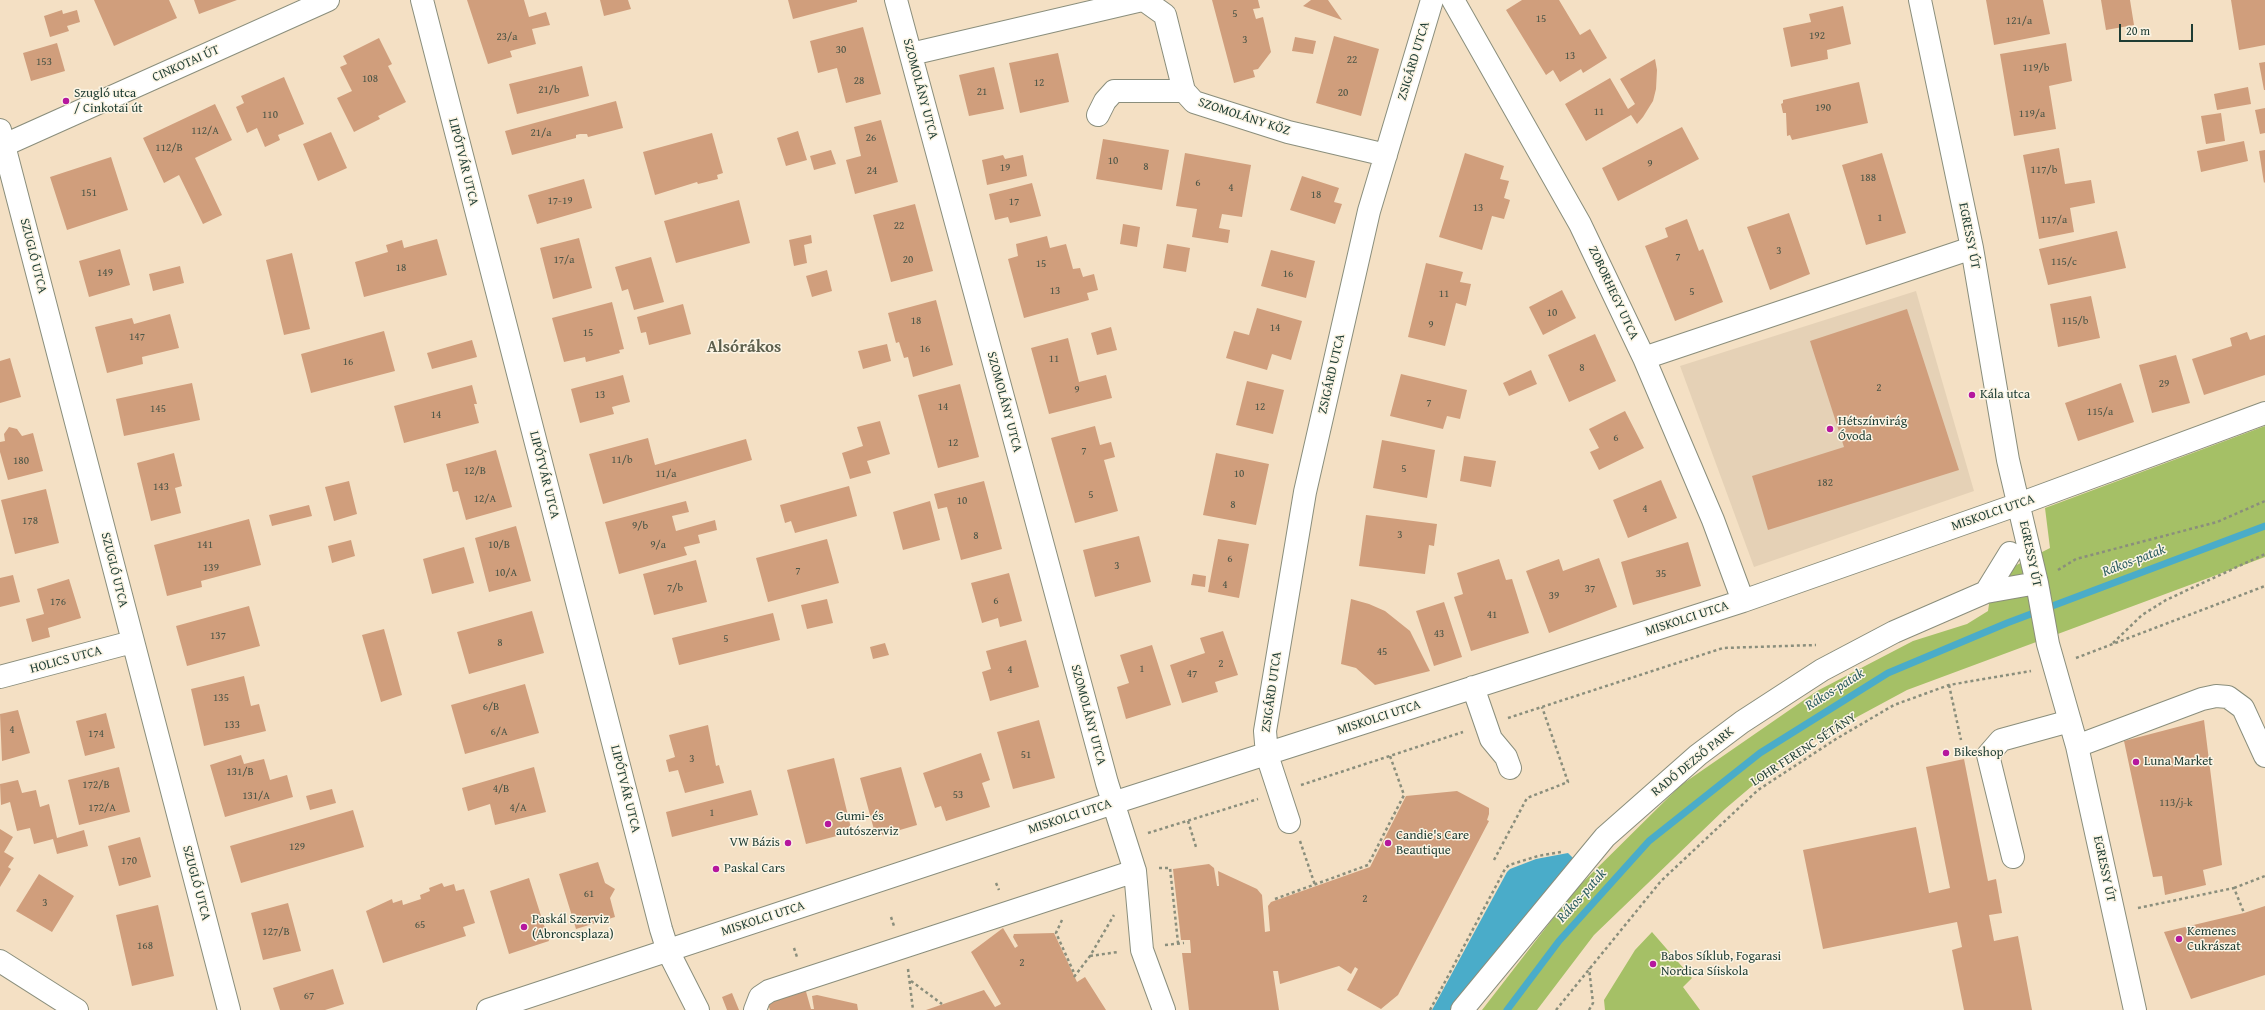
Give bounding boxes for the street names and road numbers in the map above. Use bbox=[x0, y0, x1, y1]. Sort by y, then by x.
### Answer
street label: ZSIGÁRD UTCA bbox=[1395, 20, 1433, 102]
street label: SZOMOLÁNY UTCA bbox=[899, 37, 941, 141]
street label: CINKOTAI ÚT bbox=[150, 42, 222, 86]
street label: SZOMOLÁNY KÖZ bbox=[1196, 95, 1292, 139]
street label: LIPÓTVÁR UTCA bbox=[445, 117, 481, 207]
street label: EGRESSY ÚT bbox=[1955, 201, 1983, 271]
street label: SZUGLÓ UTCA bbox=[16, 217, 50, 295]
street label: ZOBORHEGY UTCA bbox=[1584, 244, 1642, 342]
street label: ZSIGÁRD UTCA bbox=[1315, 333, 1349, 415]
street label: SZOMOLÁNY UTCA bbox=[983, 350, 1025, 454]
street label: LIPÓTVÁR UTCA bbox=[526, 430, 562, 520]
street label: MISKOLCI UTCA bbox=[1949, 491, 2037, 535]
street label: EGRESSY ÚT bbox=[2015, 519, 2045, 589]
street label: SZUGLÓ UTCA bbox=[97, 531, 131, 609]
street label: MISKOLCI UTCA bbox=[1643, 598, 1731, 640]
street label: HOLICS UTCA bbox=[28, 643, 104, 677]
street label: ZSIGÁRD UTCA bbox=[1259, 651, 1285, 733]
street label: SZOMOLÁNY UTCA bbox=[1067, 663, 1109, 767]
street label: MISKOLCI UTCA bbox=[1335, 697, 1423, 739]
street label: LOHR FERENC SÉTÁNY bbox=[1748, 710, 1860, 790]
street label: RADÓ DEZSŐ PARK bbox=[1649, 724, 1737, 800]
street label: LIPÓTVÁR UTCA bbox=[607, 744, 643, 834]
street label: MISKOLCI UTCA bbox=[1026, 796, 1114, 838]
street label: EGRESSY ÚT bbox=[2089, 834, 2119, 904]
street label: SZUGLÓ UTCA bbox=[179, 844, 213, 922]
street label: MISKOLCI UTCA bbox=[719, 898, 807, 940]

